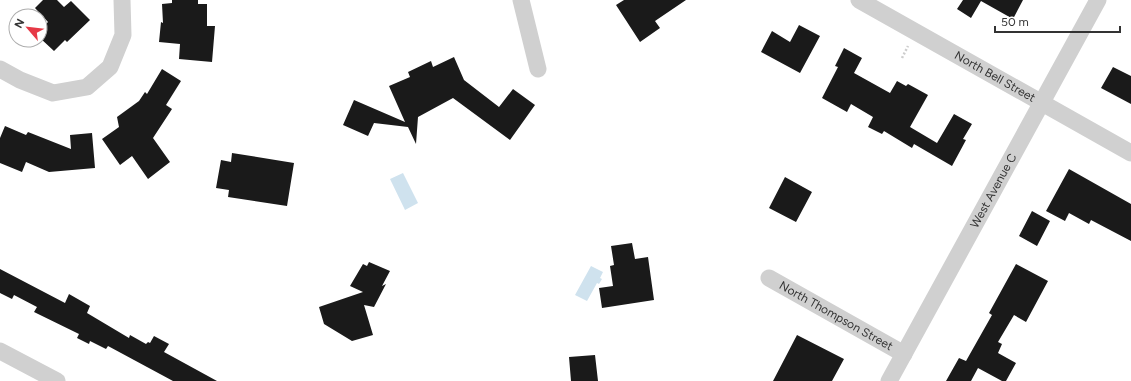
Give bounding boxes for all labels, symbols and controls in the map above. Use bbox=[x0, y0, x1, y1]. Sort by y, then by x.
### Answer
north arrow bbox=[8, 8, 48, 48]
scale bar bbox=[995, 8, 1120, 34]
text: 50 m bbox=[1001, 15, 1029, 29]
text: N bbox=[12, 17, 27, 30]
street label: North Bell Street bbox=[952, 48, 1038, 105]
street label: West Avenue C bbox=[967, 151, 1020, 230]
street label: North Thompson Street bbox=[777, 278, 896, 354]

